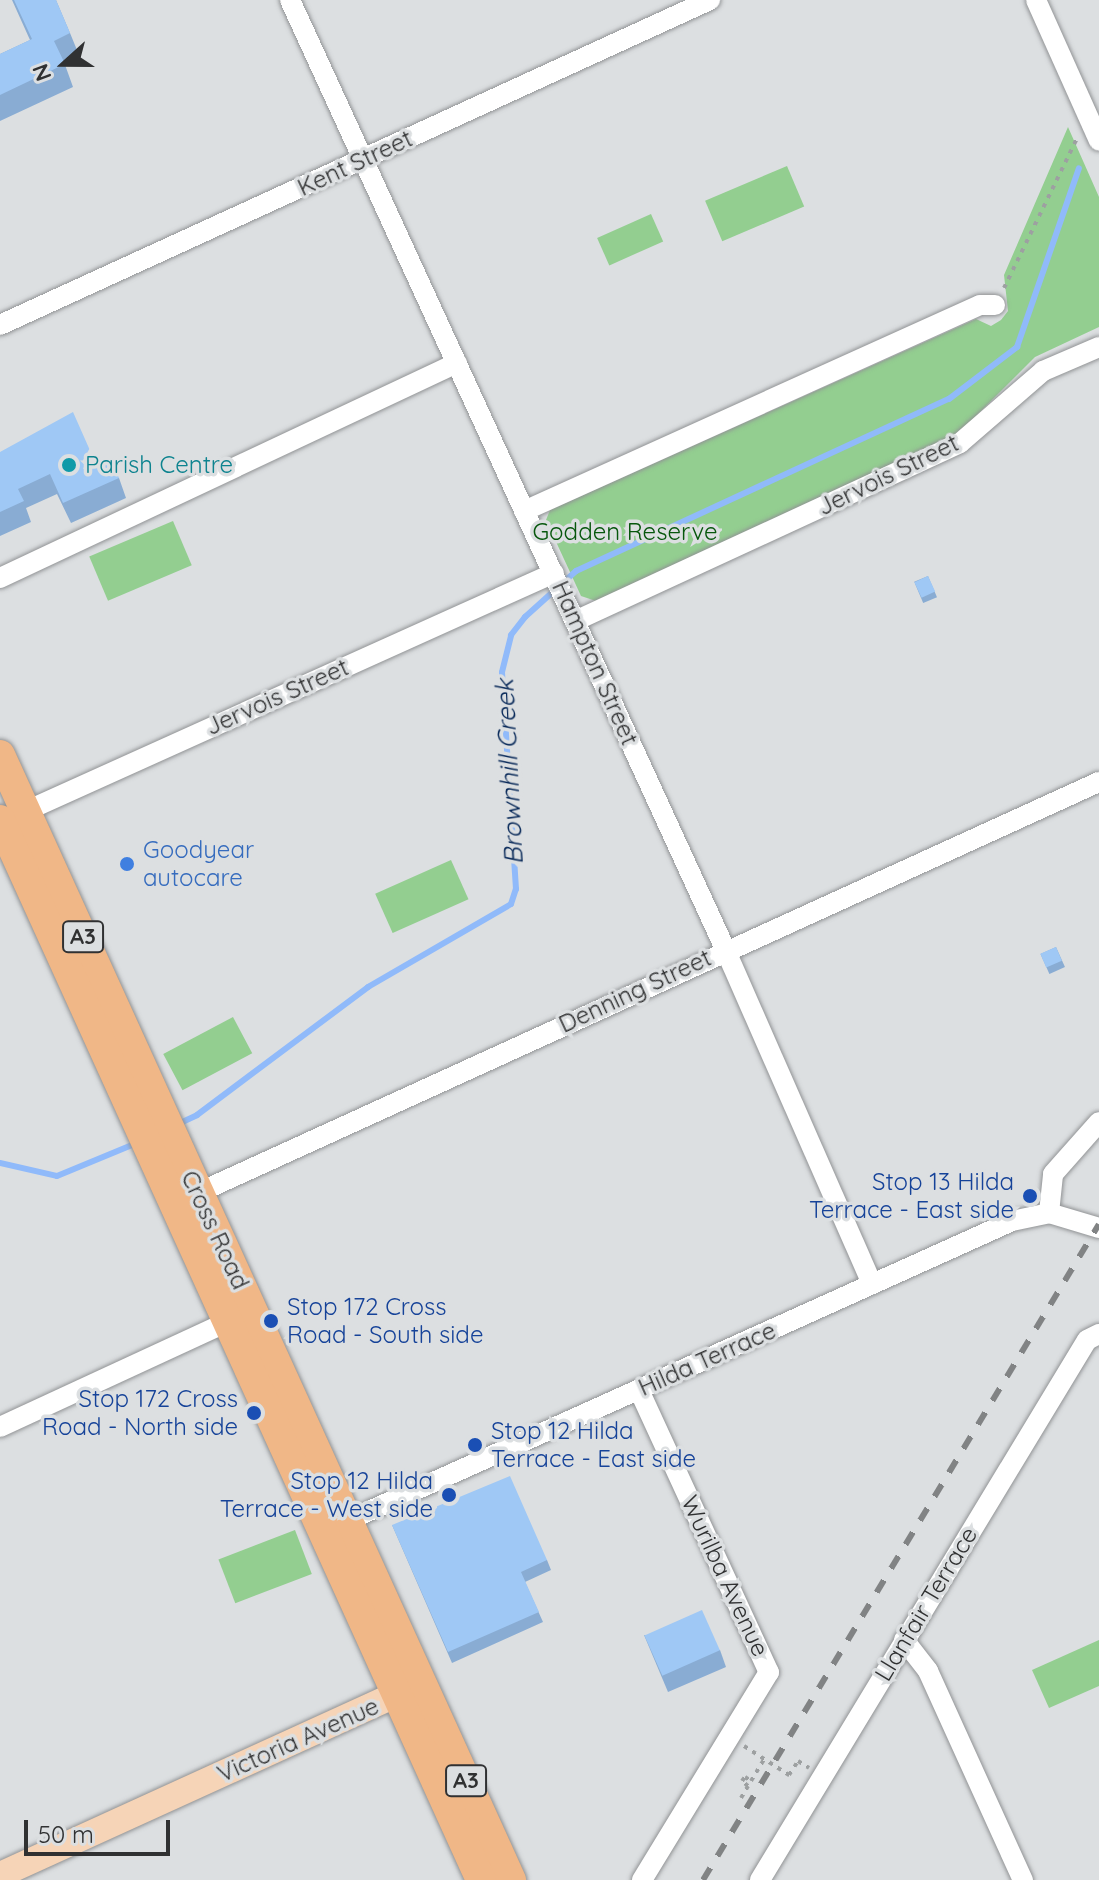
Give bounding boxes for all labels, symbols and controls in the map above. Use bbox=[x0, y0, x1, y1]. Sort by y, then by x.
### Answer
north arrow bbox=[24, 24, 104, 104]
text: N bbox=[26, 60, 58, 85]
street label: Kent Street bbox=[293, 124, 417, 202]
street label: Jervois Street bbox=[813, 428, 963, 522]
place label: Parish Centre bbox=[85, 451, 233, 479]
marker: Parish Centre bbox=[60, 456, 78, 474]
park label: Godden Reserve bbox=[532, 518, 718, 546]
street label: Hampton Street bbox=[546, 576, 644, 750]
street label: Jervois Street bbox=[201, 653, 353, 741]
water label: Brownhill Creek bbox=[489, 678, 529, 866]
place label: Goodyear autocare bbox=[143, 836, 254, 892]
marker: Goodyear autocare bbox=[118, 855, 136, 873]
road number: A3 bbox=[61, 919, 105, 955]
street label: Denning Street bbox=[554, 943, 716, 1039]
street label: Cross Road bbox=[175, 1166, 255, 1294]
place label: Stop 13 Hilda Terrace - East side bbox=[809, 1168, 1014, 1224]
marker: Stop 13 Hilda Terrace - East side bbox=[1021, 1187, 1039, 1205]
place label: Stop 172 Cross Road - South side bbox=[287, 1293, 483, 1349]
marker: Stop 172 Cross Road - South side bbox=[262, 1312, 280, 1330]
street label: Hilda Terrace bbox=[634, 1316, 780, 1402]
place label: Stop 172 Cross Road - North side bbox=[42, 1385, 238, 1441]
marker: Stop 172 Cross Road - North side bbox=[245, 1404, 263, 1422]
place label: Stop 12 Hilda Terrace - East side bbox=[491, 1417, 696, 1473]
marker: Stop 12 Hilda Terrace - East side bbox=[466, 1436, 484, 1454]
place label: Stop 12 Hilda Terrace - West side bbox=[220, 1467, 433, 1523]
marker: Stop 12 Hilda Terrace - West side bbox=[440, 1486, 458, 1504]
street label: Wurilba Avenue bbox=[675, 1491, 775, 1661]
street label: Llanfair Terrace bbox=[869, 1522, 983, 1686]
street label: Victoria Avenue bbox=[213, 1692, 383, 1788]
road number: A3 bbox=[444, 1763, 488, 1799]
scale bar bbox=[28, 1804, 174, 1854]
text: 50 m bbox=[38, 1819, 94, 1849]

